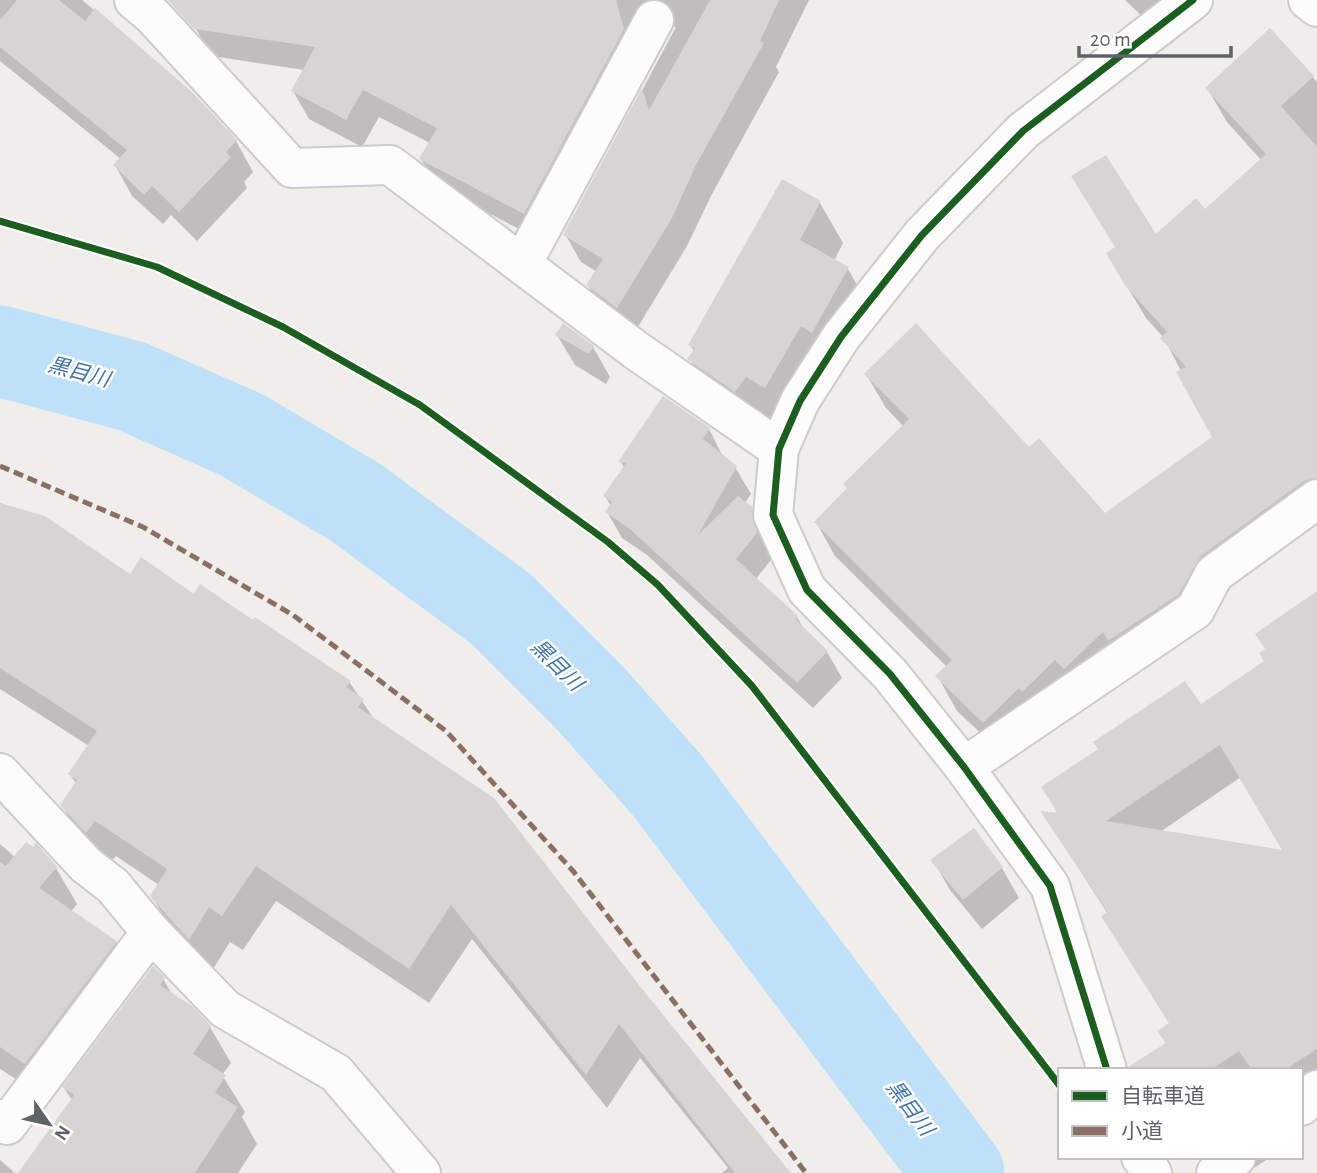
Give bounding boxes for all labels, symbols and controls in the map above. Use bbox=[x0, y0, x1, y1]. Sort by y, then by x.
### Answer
scale bar bbox=[1079, 14, 1231, 58]
text: 20 m bbox=[1090, 29, 1131, 50]
water label: 黒目川 bbox=[46, 354, 114, 391]
water label: 黒目川 bbox=[527, 636, 588, 696]
legend bbox=[1058, 1068, 1303, 1159]
water label: 黒目川 bbox=[882, 1077, 938, 1141]
text: 自転車道 bbox=[1121, 1085, 1205, 1107]
north arrow bbox=[14, 1089, 84, 1159]
text: 小道 bbox=[1121, 1120, 1163, 1142]
text: N bbox=[50, 1122, 73, 1143]

